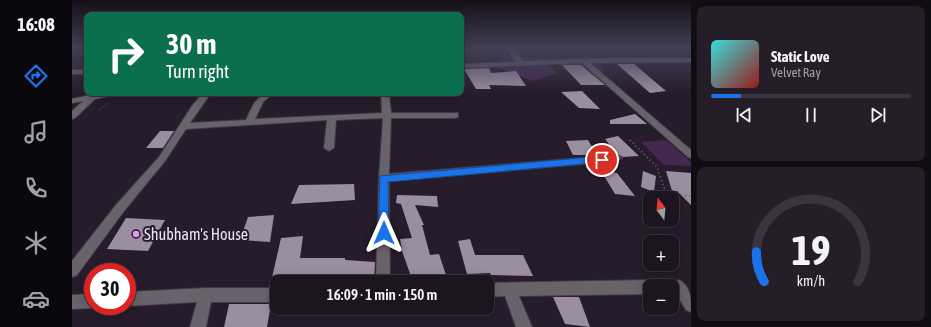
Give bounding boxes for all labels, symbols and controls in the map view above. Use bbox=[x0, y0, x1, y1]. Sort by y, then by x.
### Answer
text: 16:08 bbox=[17, 14, 55, 35]
icon: right bbox=[100, 28, 152, 80]
text: 30 m bbox=[166, 28, 216, 60]
text: Static Love bbox=[771, 48, 830, 65]
text: Turn right bbox=[166, 61, 229, 82]
icon: directions bbox=[22, 62, 50, 90]
text: Velvet Ray bbox=[771, 65, 821, 80]
icon: previous bbox=[733, 104, 755, 126]
icon: pause bbox=[800, 104, 822, 126]
icon: next bbox=[867, 104, 889, 126]
icon: music bbox=[22, 118, 50, 146]
pin bbox=[585, 143, 619, 177]
icon: arrive bbox=[591, 149, 613, 171]
icon: phone bbox=[22, 174, 50, 202]
north arrow bbox=[643, 191, 679, 227]
map controls bbox=[643, 191, 679, 315]
position arrow bbox=[363, 212, 405, 254]
place label: Shubham's House bbox=[144, 225, 248, 243]
text: 19 bbox=[791, 226, 831, 274]
icon: climate bbox=[22, 229, 50, 257]
marker: Shubham's House bbox=[131, 229, 141, 239]
button: + bbox=[643, 235, 679, 271]
speed limit sign: 30 bbox=[84, 263, 136, 315]
text: km/h bbox=[797, 272, 825, 288]
button: − bbox=[643, 279, 679, 315]
icon: car bbox=[22, 285, 50, 313]
text: 16:09 · 1 min · 150 m bbox=[327, 286, 437, 303]

